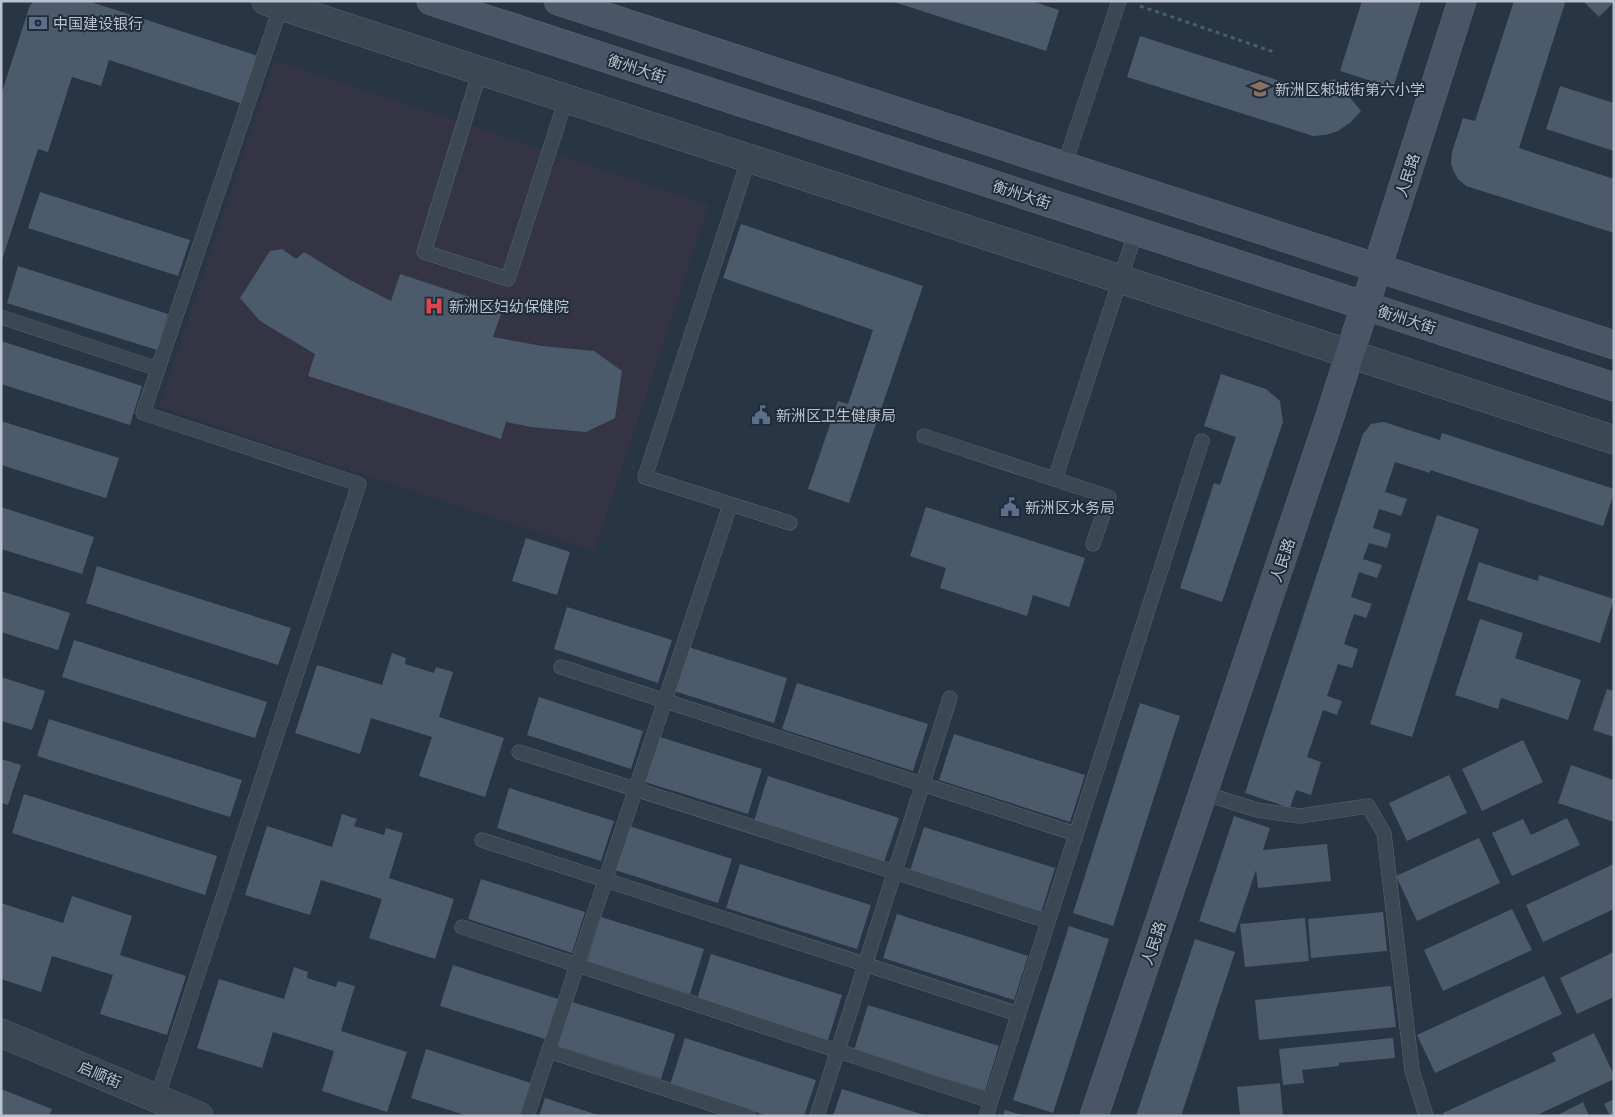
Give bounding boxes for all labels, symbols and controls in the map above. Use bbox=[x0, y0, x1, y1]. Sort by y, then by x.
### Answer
bank icon: 中国建设银行 bbox=[27, 12, 49, 34]
place label: 中国建设银行 bbox=[53, 13, 143, 33]
street label: 衡州大街 bbox=[605, 49, 669, 87]
school or university icon: 新洲区邾城街第六小学 bbox=[1249, 78, 1271, 100]
place label: 新洲区邾城街第六小学 bbox=[1275, 79, 1425, 99]
street label: 人民路 bbox=[1391, 151, 1423, 199]
street label: 衡州大街 bbox=[990, 175, 1054, 213]
hospital icon: 新洲区妇幼保健院 bbox=[423, 295, 445, 317]
place label: 新洲区妇幼保健院 bbox=[449, 296, 569, 316]
street label: 衡州大街 bbox=[1375, 300, 1439, 338]
public building icon: 新洲区卫生健康局 bbox=[750, 404, 772, 426]
place label: 新洲区卫生健康局 bbox=[776, 405, 896, 425]
public building icon: 新洲区水务局 bbox=[999, 496, 1021, 518]
place label: 新洲区水务局 bbox=[1025, 497, 1115, 517]
street label: 人民路 bbox=[1265, 535, 1299, 585]
street label: 人民路 bbox=[1136, 918, 1170, 968]
street label: 启顺街 bbox=[75, 1056, 125, 1092]

